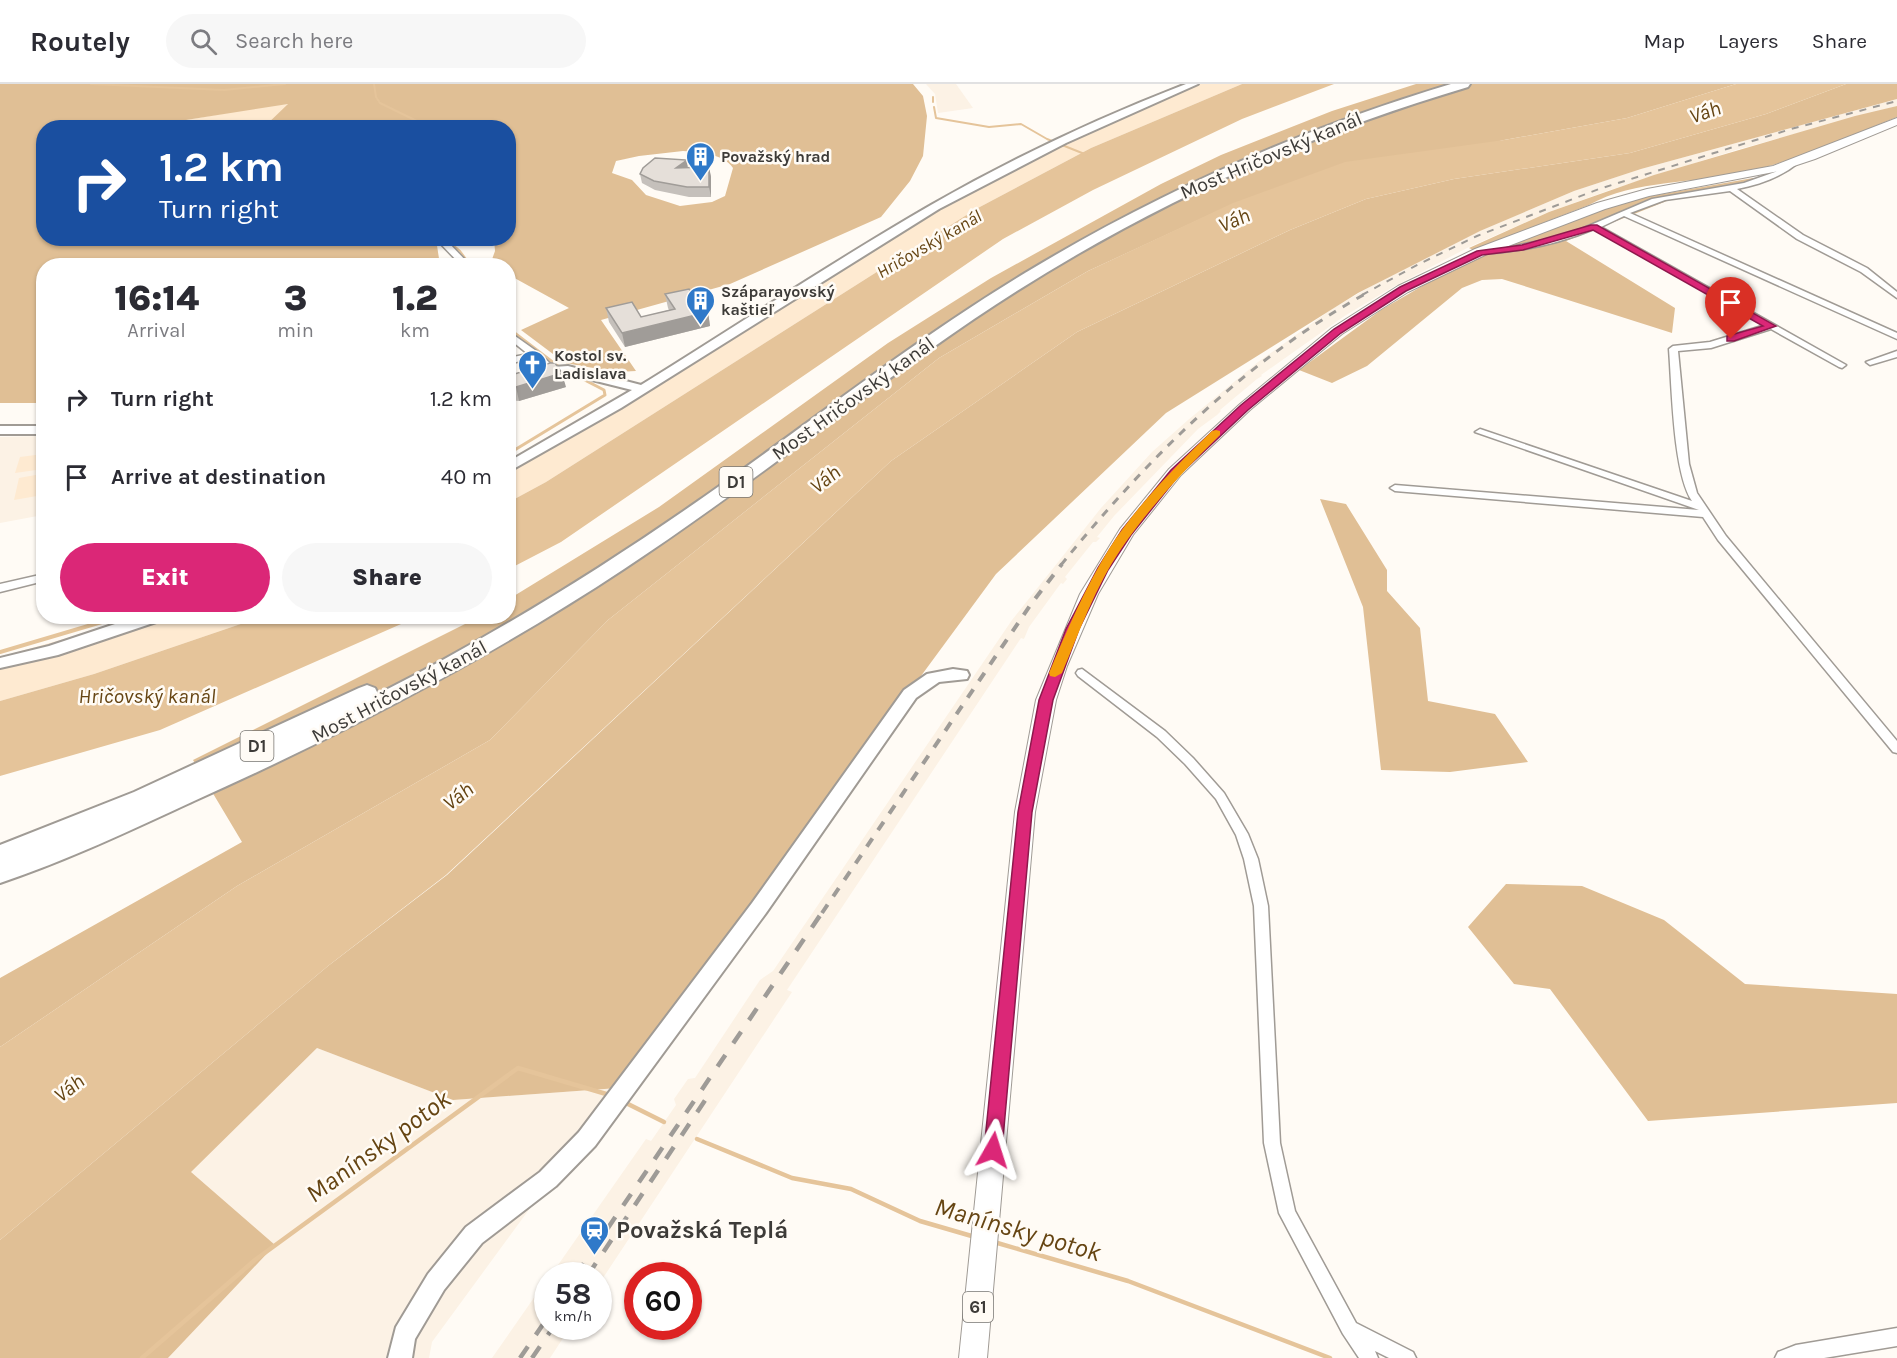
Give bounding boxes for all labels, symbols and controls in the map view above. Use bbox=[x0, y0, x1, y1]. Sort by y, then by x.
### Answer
search box bbox=[166, 14, 586, 68]
text: Routely bbox=[30, 25, 130, 58]
icon: search bbox=[187, 25, 220, 58]
text: Search here bbox=[235, 28, 353, 54]
text: Map bbox=[1643, 29, 1685, 53]
text: Layers bbox=[1718, 29, 1779, 53]
text: Share bbox=[1812, 29, 1867, 53]
water label: Váh bbox=[1686, 95, 1724, 129]
street label: Most Hričovský kanál bbox=[1177, 107, 1366, 204]
building icon: Považský hrad bbox=[684, 140, 716, 182]
text: 1.2 km bbox=[159, 142, 284, 192]
icon: right bbox=[60, 144, 138, 222]
place label: Považský hrad bbox=[721, 147, 830, 166]
text: Turn right bbox=[159, 193, 279, 225]
water label: Váh bbox=[1215, 203, 1253, 237]
water label: Hričovský kanál bbox=[872, 205, 986, 283]
text: 16:14 bbox=[114, 277, 199, 319]
text: 3 bbox=[284, 277, 307, 319]
text: 1.2 bbox=[392, 277, 438, 319]
pin bbox=[1705, 277, 1756, 339]
place label: Száparayovský kaštieľ bbox=[721, 282, 835, 319]
building icon: Száparayovský kaštieľ bbox=[684, 284, 716, 326]
icon: arrive bbox=[1714, 286, 1747, 319]
text: Arrival bbox=[127, 319, 186, 342]
text: min bbox=[277, 319, 314, 342]
text: km bbox=[400, 319, 430, 342]
street label: Most Hričovský kanál bbox=[768, 332, 939, 465]
place label: Kostol sv. Ladislava bbox=[554, 346, 627, 383]
church icon: Kostol sv. Ladislava bbox=[517, 348, 549, 390]
icon: right bbox=[60, 383, 93, 416]
text: Turn right bbox=[111, 386, 214, 412]
text: 1.2 km bbox=[430, 386, 492, 412]
water label: Váh bbox=[805, 460, 845, 498]
icon: arrive bbox=[60, 461, 93, 494]
text: Arrive at destination bbox=[111, 464, 326, 490]
text: 40 m bbox=[441, 464, 492, 490]
road number: D1 bbox=[720, 467, 752, 497]
button: Exit bbox=[60, 543, 270, 612]
button: Share bbox=[282, 543, 492, 612]
street label: Most Hričovský kanál bbox=[308, 635, 491, 747]
water label: Hričovský kanál bbox=[78, 684, 216, 708]
road number: D1 bbox=[240, 731, 274, 761]
water label: Váh bbox=[438, 777, 478, 815]
water label: Váh bbox=[49, 1069, 89, 1107]
water label: Manínsky potok bbox=[300, 1083, 457, 1209]
position arrow bbox=[961, 1118, 1025, 1182]
water label: Manínsky potok bbox=[931, 1191, 1105, 1268]
station icon: Považská Teplá bbox=[579, 1214, 611, 1256]
place label: Považská Teplá bbox=[616, 1216, 788, 1244]
speed limit sign: 60 bbox=[624, 1262, 702, 1340]
text: 58 bbox=[555, 1276, 591, 1312]
road number: 61 bbox=[963, 1292, 993, 1322]
text: km/h bbox=[554, 1307, 592, 1325]

